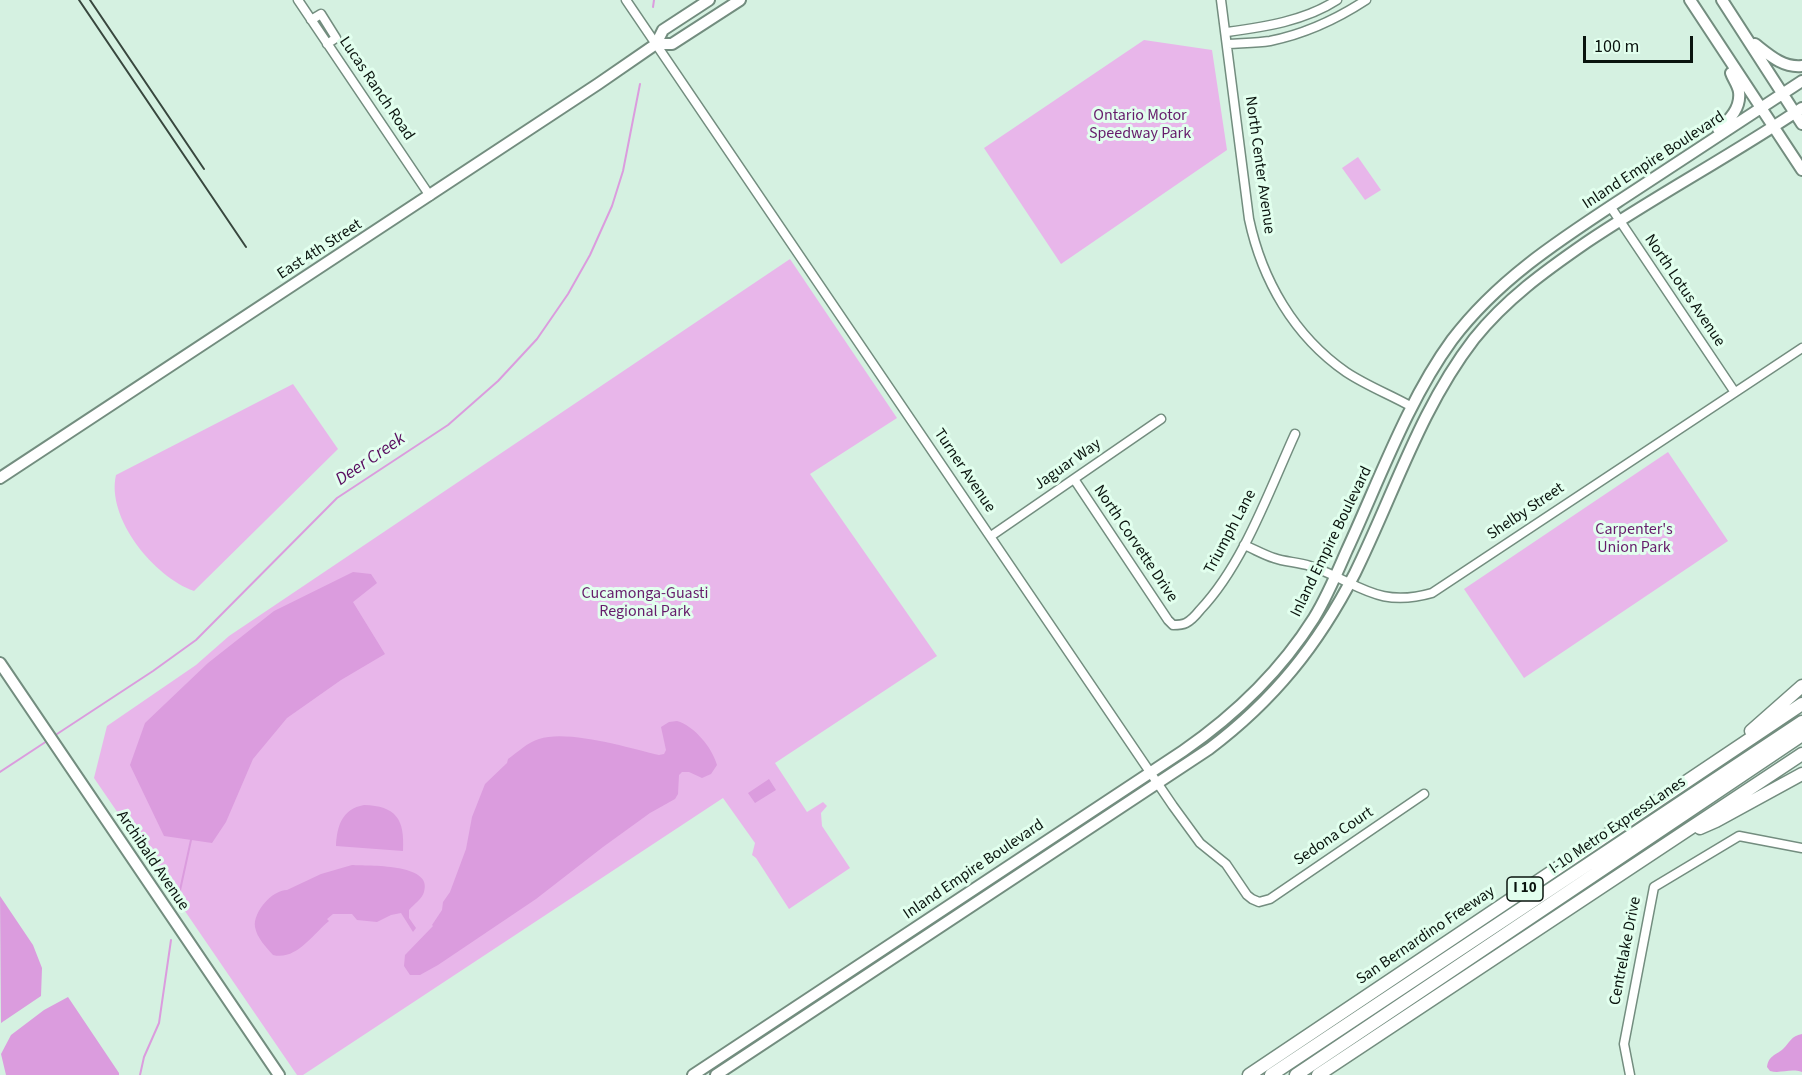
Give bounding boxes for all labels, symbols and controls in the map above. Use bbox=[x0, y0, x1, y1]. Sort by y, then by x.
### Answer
scale bar bbox=[1586, 24, 1696, 62]
street label: Lucas Ranch Road bbox=[334, 34, 418, 144]
text: 100 m bbox=[1594, 34, 1639, 59]
street label: North Center Avenue bbox=[1240, 95, 1278, 235]
park label: Ontario Motor Speedway Park bbox=[1089, 106, 1191, 144]
street label: Inland Empire Boulevard bbox=[1579, 108, 1729, 214]
street label: East 4th Street bbox=[274, 216, 366, 284]
street label: North Lotus Avenue bbox=[1639, 231, 1729, 351]
street label: Turner Avenue bbox=[929, 425, 999, 517]
water label: Deer Creek bbox=[332, 429, 410, 491]
street label: Jaguar Way bbox=[1031, 435, 1105, 495]
street label: Inland Empire Boulevard bbox=[1287, 463, 1377, 621]
street label: Shelby Street bbox=[1484, 479, 1568, 545]
street label: North Corvette Drive bbox=[1089, 482, 1181, 606]
street label: Triumph Lane bbox=[1201, 487, 1261, 577]
park label: Carpenter's Union Park bbox=[1595, 520, 1673, 558]
park label: Cucamonga-Guasti Regional Park bbox=[582, 584, 708, 622]
street label: I-10 Metro ExpressLanes bbox=[1546, 773, 1690, 879]
street label: Sedona Court bbox=[1291, 803, 1377, 871]
street label: Archibald Avenue bbox=[112, 807, 192, 915]
street label: Inland Empire Boulevard bbox=[900, 816, 1048, 924]
road number: I 10 bbox=[1507, 877, 1543, 901]
street label: San Bernardino Freeway bbox=[1353, 882, 1499, 990]
street label: Centrelake Drive bbox=[1606, 895, 1646, 1007]

